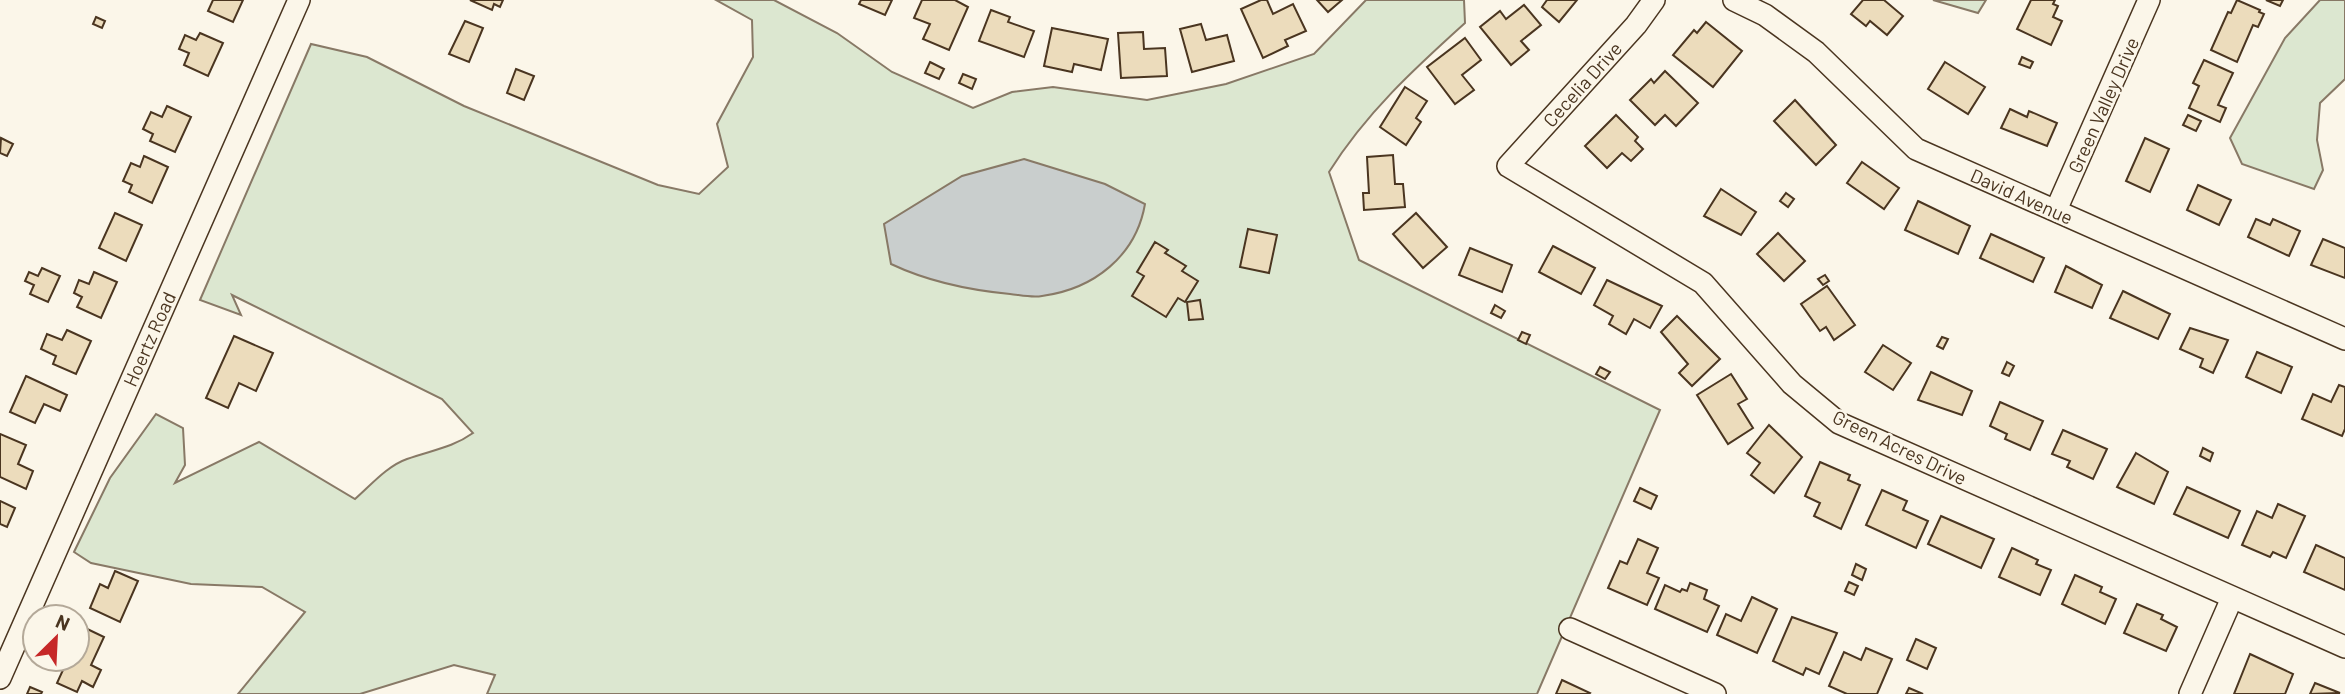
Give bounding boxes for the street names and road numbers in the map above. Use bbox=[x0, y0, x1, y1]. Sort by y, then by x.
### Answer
street label: Green Valley Drive bbox=[2063, 34, 2143, 176]
street label: Cecelia Drive bbox=[1538, 37, 1626, 131]
street label: David Avenue bbox=[1967, 163, 2077, 229]
street label: Hoertz Road bbox=[118, 288, 180, 390]
street label: Green Acres Drive bbox=[1829, 405, 1971, 489]

